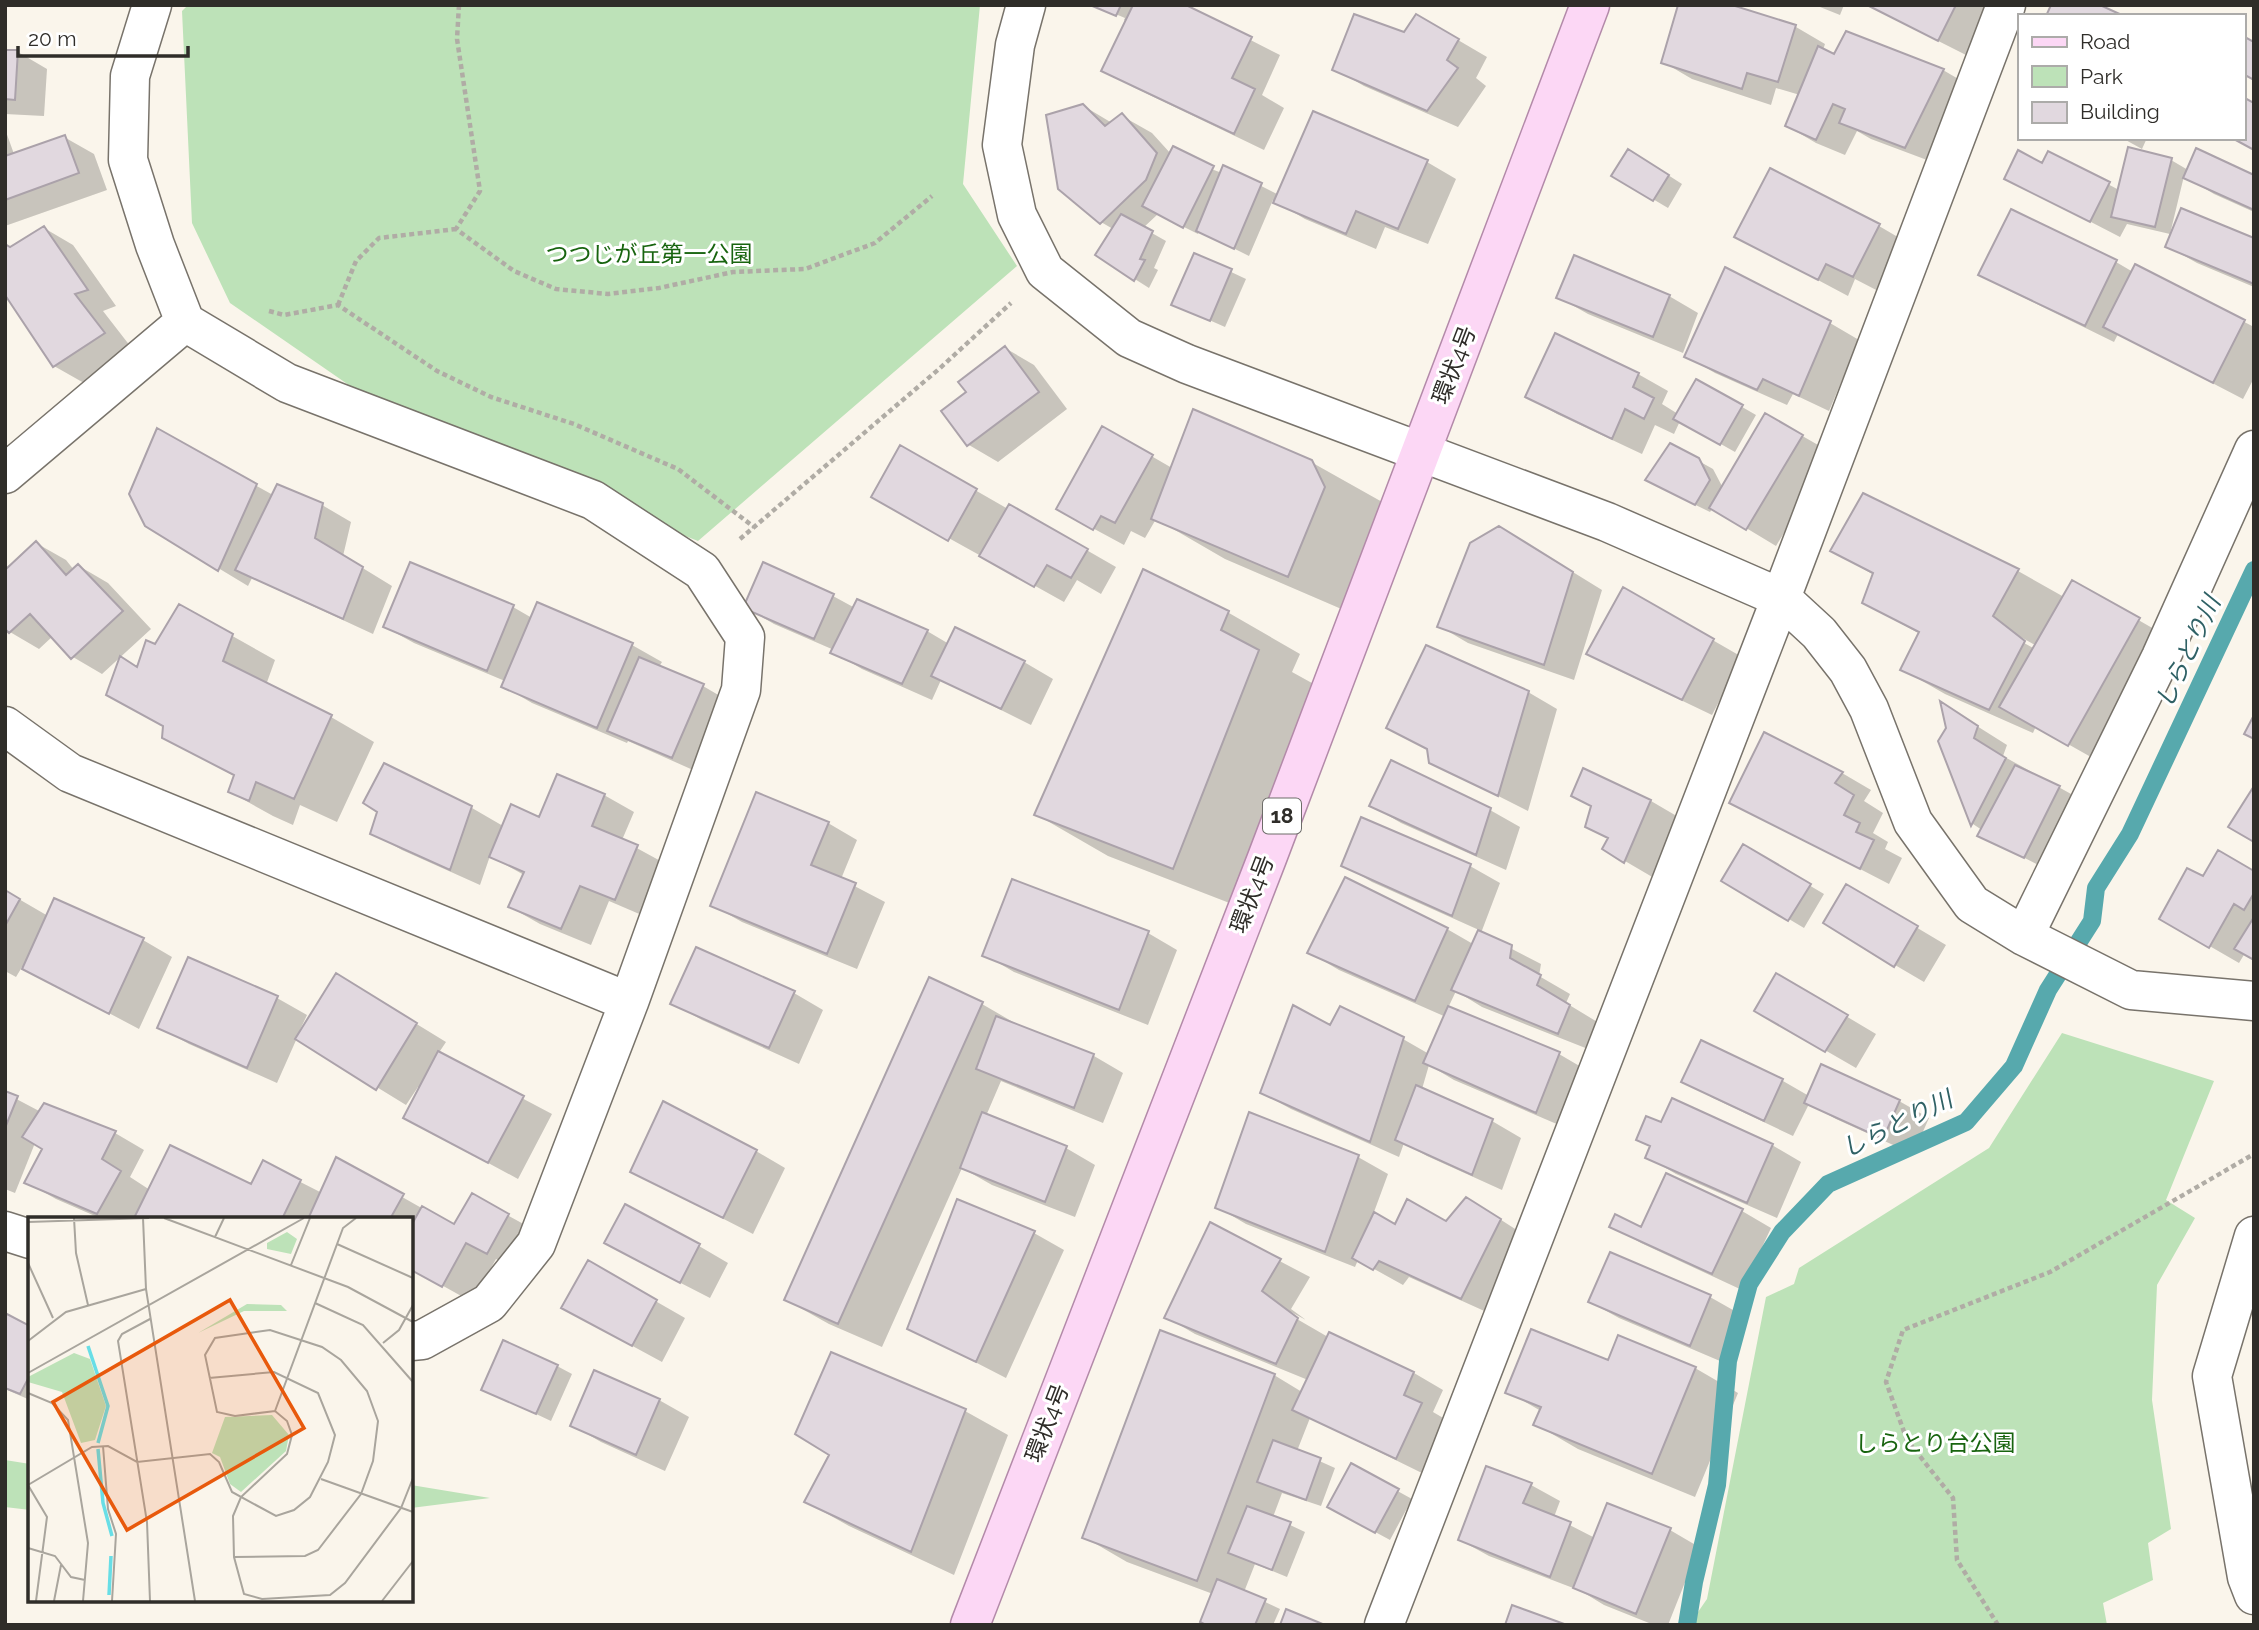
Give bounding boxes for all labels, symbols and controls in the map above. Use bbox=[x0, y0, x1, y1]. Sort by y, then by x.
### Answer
scale bar bbox=[18, 14, 187, 58]
legend bbox=[2018, 14, 2245, 140]
text: 20 m bbox=[28, 26, 76, 51]
text: Road bbox=[2080, 29, 2130, 54]
text: Park bbox=[2080, 64, 2123, 89]
text: Building bbox=[2080, 99, 2160, 124]
park label: つつじが丘第一公園 bbox=[546, 240, 753, 267]
street label: 環状4号 bbox=[1426, 322, 1481, 408]
water label: しらとり川 bbox=[2149, 589, 2227, 712]
road number: 18 bbox=[1263, 798, 1301, 834]
street label: 環状4号 bbox=[1224, 851, 1279, 937]
water label: しらとり川 bbox=[1836, 1083, 1960, 1163]
inset map bbox=[28, 1217, 413, 1602]
street label: 環状4号 bbox=[1019, 1380, 1074, 1466]
park label: しらとり台公園 bbox=[1855, 1429, 2016, 1456]

